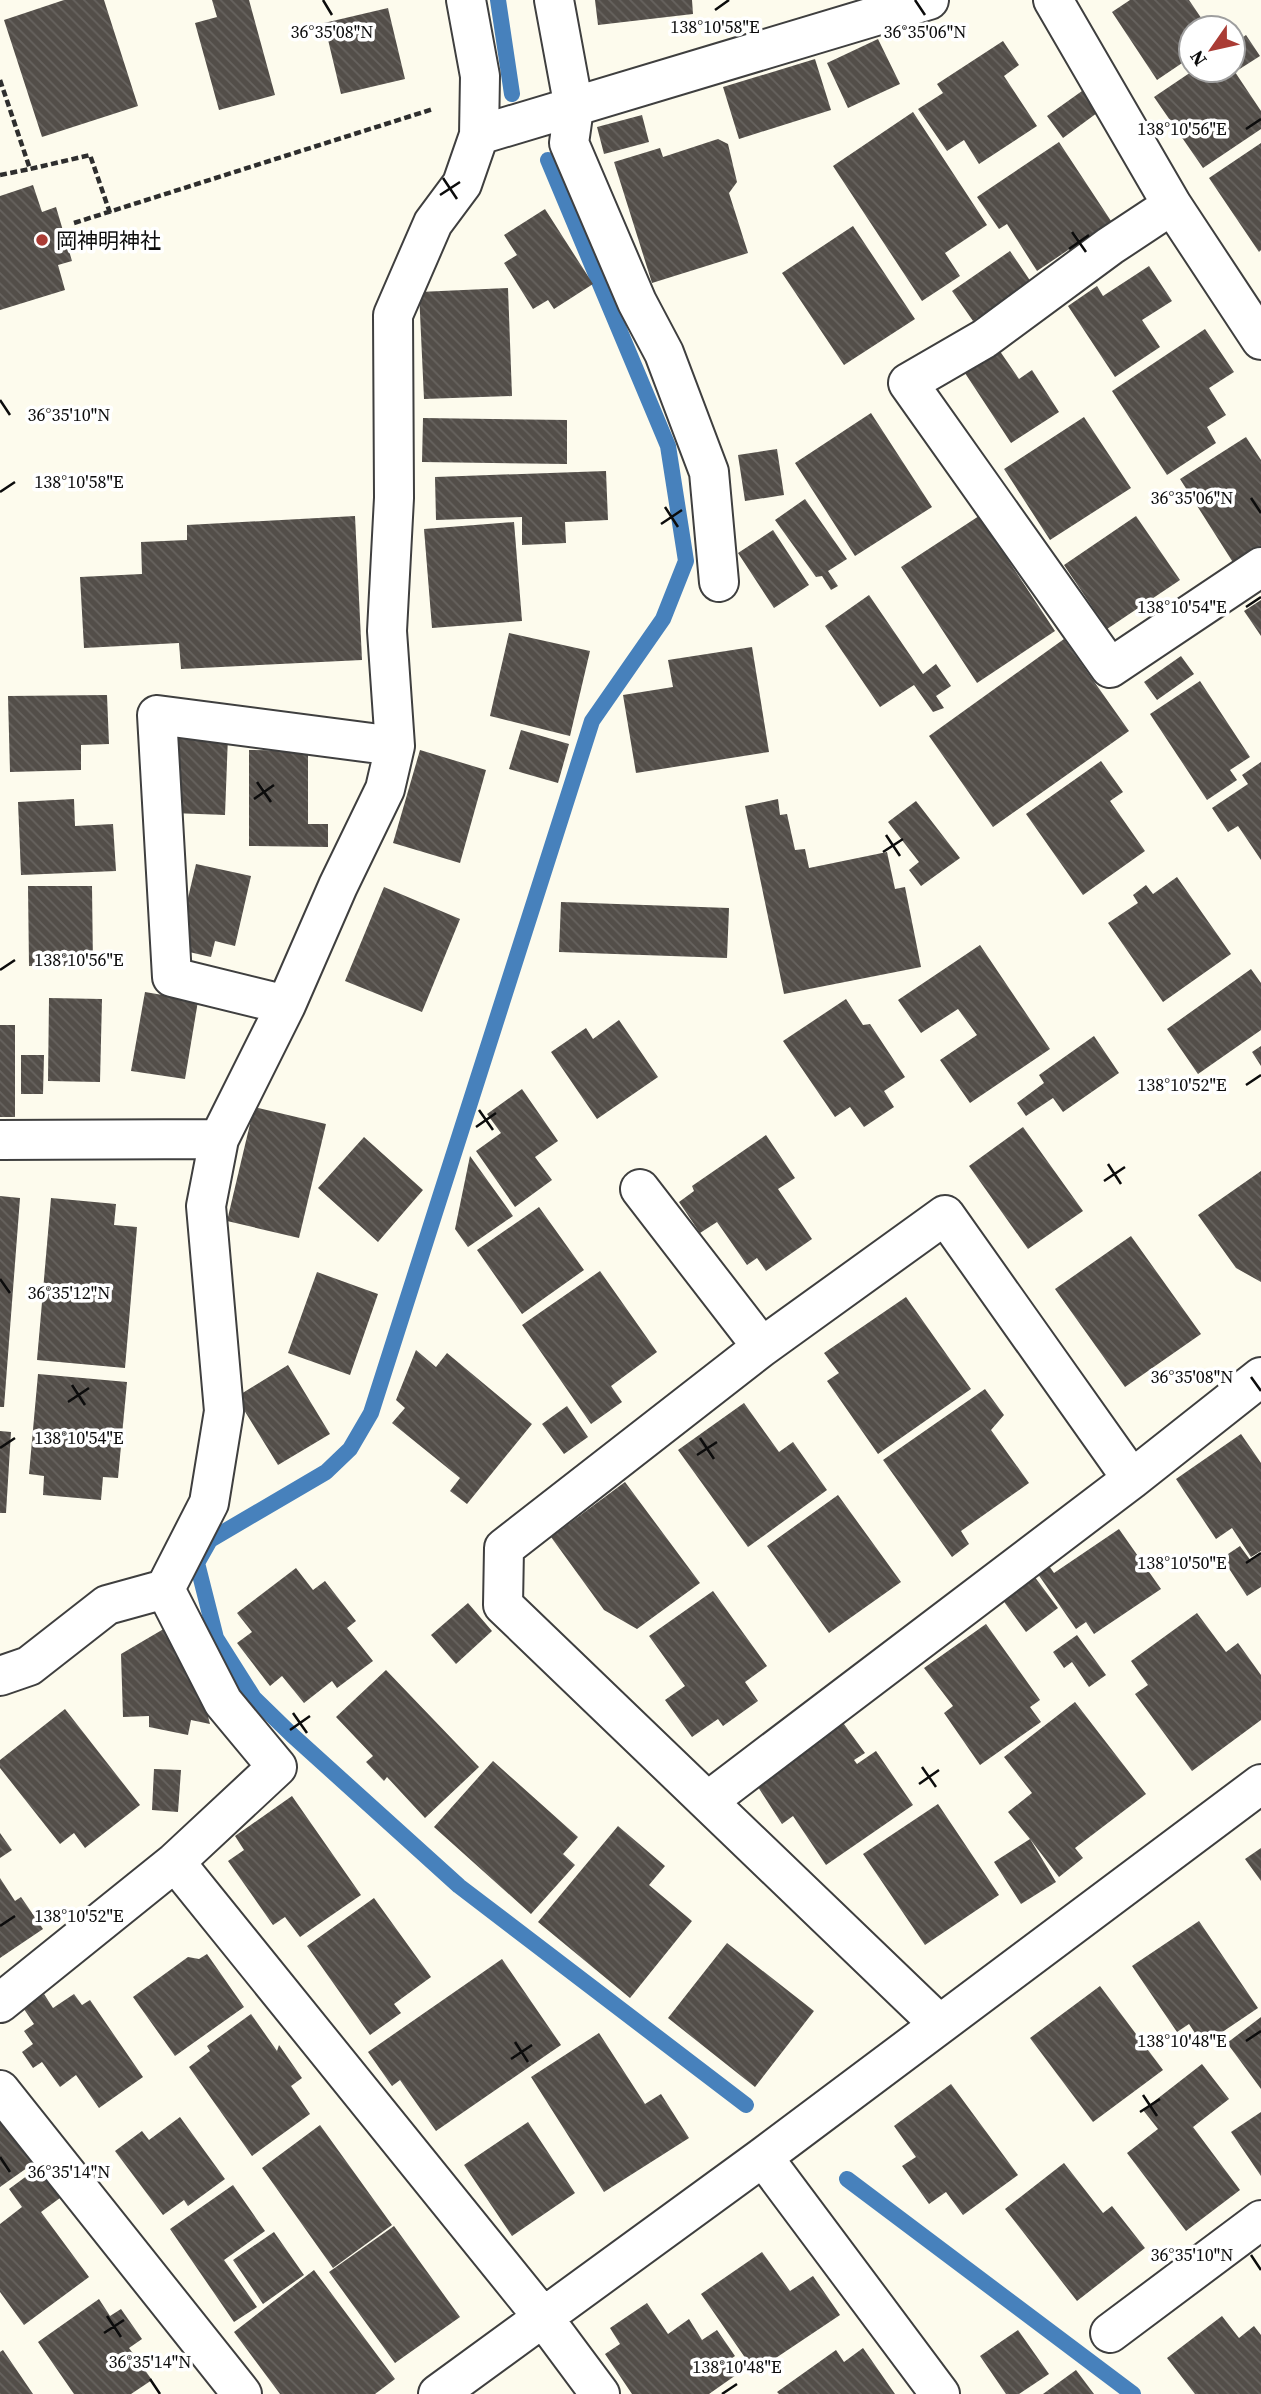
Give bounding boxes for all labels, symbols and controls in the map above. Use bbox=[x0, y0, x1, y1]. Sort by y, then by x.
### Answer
text: 138°10'58"E bbox=[670, 14, 760, 39]
north arrow bbox=[1177, 14, 1247, 84]
text: 36°35'08"N bbox=[291, 19, 373, 44]
text: 36°35'06"N bbox=[884, 19, 966, 44]
text: N bbox=[1183, 45, 1213, 72]
text: 138°10'56"E bbox=[1137, 116, 1227, 141]
place label: 岡神明神社 bbox=[56, 226, 161, 255]
marker: 岡神明神社 bbox=[34, 232, 50, 248]
text: 36°35'10"N bbox=[28, 402, 110, 427]
text: 138°10'58"E bbox=[34, 469, 124, 494]
text: 36°35'06"N bbox=[1151, 485, 1233, 510]
text: 138°10'54"E bbox=[1137, 594, 1227, 619]
text: 138°10'56"E bbox=[34, 947, 124, 972]
text: 138°10'52"E bbox=[1137, 1072, 1227, 1097]
text: 36°35'12"N bbox=[28, 1280, 110, 1305]
text: 36°35'08"N bbox=[1151, 1364, 1233, 1389]
text: 138°10'54"E bbox=[34, 1425, 124, 1450]
text: 138°10'50"E bbox=[1137, 1550, 1227, 1575]
text: 138°10'52"E bbox=[34, 1903, 124, 1928]
text: 138°10'48"E bbox=[1137, 2028, 1227, 2053]
text: 36°35'14"N bbox=[28, 2159, 110, 2184]
text: 36°35'10"N bbox=[1151, 2242, 1233, 2267]
text: 36°35'14"N bbox=[109, 2349, 191, 2374]
text: 138°10'48"E bbox=[692, 2354, 782, 2379]

